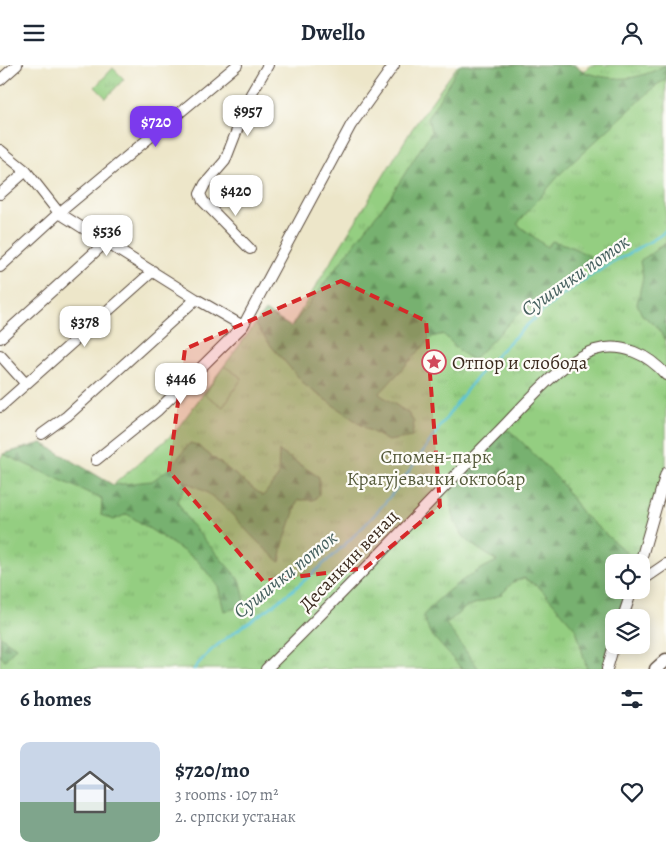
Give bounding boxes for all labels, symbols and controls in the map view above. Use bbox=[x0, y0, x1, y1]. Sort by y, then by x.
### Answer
text: Dwello bbox=[301, 18, 365, 48]
icon: menu bbox=[20, 19, 48, 47]
icon: person bbox=[618, 19, 646, 47]
pin: $957 bbox=[218, 95, 278, 137]
text: $957 bbox=[234, 100, 262, 122]
pin: $720 bbox=[126, 106, 186, 148]
text: $720 bbox=[141, 111, 171, 133]
pin: $420 bbox=[206, 175, 266, 217]
text: $420 bbox=[221, 180, 251, 202]
pin: $536 bbox=[77, 215, 137, 257]
text: $536 bbox=[93, 220, 121, 242]
water label: Сушички поток bbox=[516, 228, 635, 323]
pin: $378 bbox=[55, 305, 115, 348]
text: $378 bbox=[71, 311, 99, 333]
place icon: Отпор и слобода bbox=[421, 349, 447, 375]
place label: Отпор и слобода bbox=[452, 350, 588, 376]
pin: $446 bbox=[151, 363, 211, 405]
text: $446 bbox=[166, 368, 196, 390]
park label: Спомен-парк Крагујевачки октобар bbox=[347, 444, 525, 492]
street label: Десанкин венац bbox=[293, 504, 404, 617]
water label: Сушички поток bbox=[228, 524, 343, 625]
map controls bbox=[605, 554, 650, 654]
button: locate bbox=[605, 554, 650, 599]
button: layers bbox=[605, 609, 650, 654]
text: 6 homes bbox=[20, 685, 92, 713]
icon: filters bbox=[618, 685, 646, 713]
text: $720/mo bbox=[175, 756, 250, 784]
icon: home bbox=[60, 762, 120, 822]
icon: heart bbox=[618, 778, 646, 806]
text: 3 rooms · 107 m² bbox=[175, 784, 278, 806]
text: 2. српски устанак bbox=[175, 806, 296, 828]

